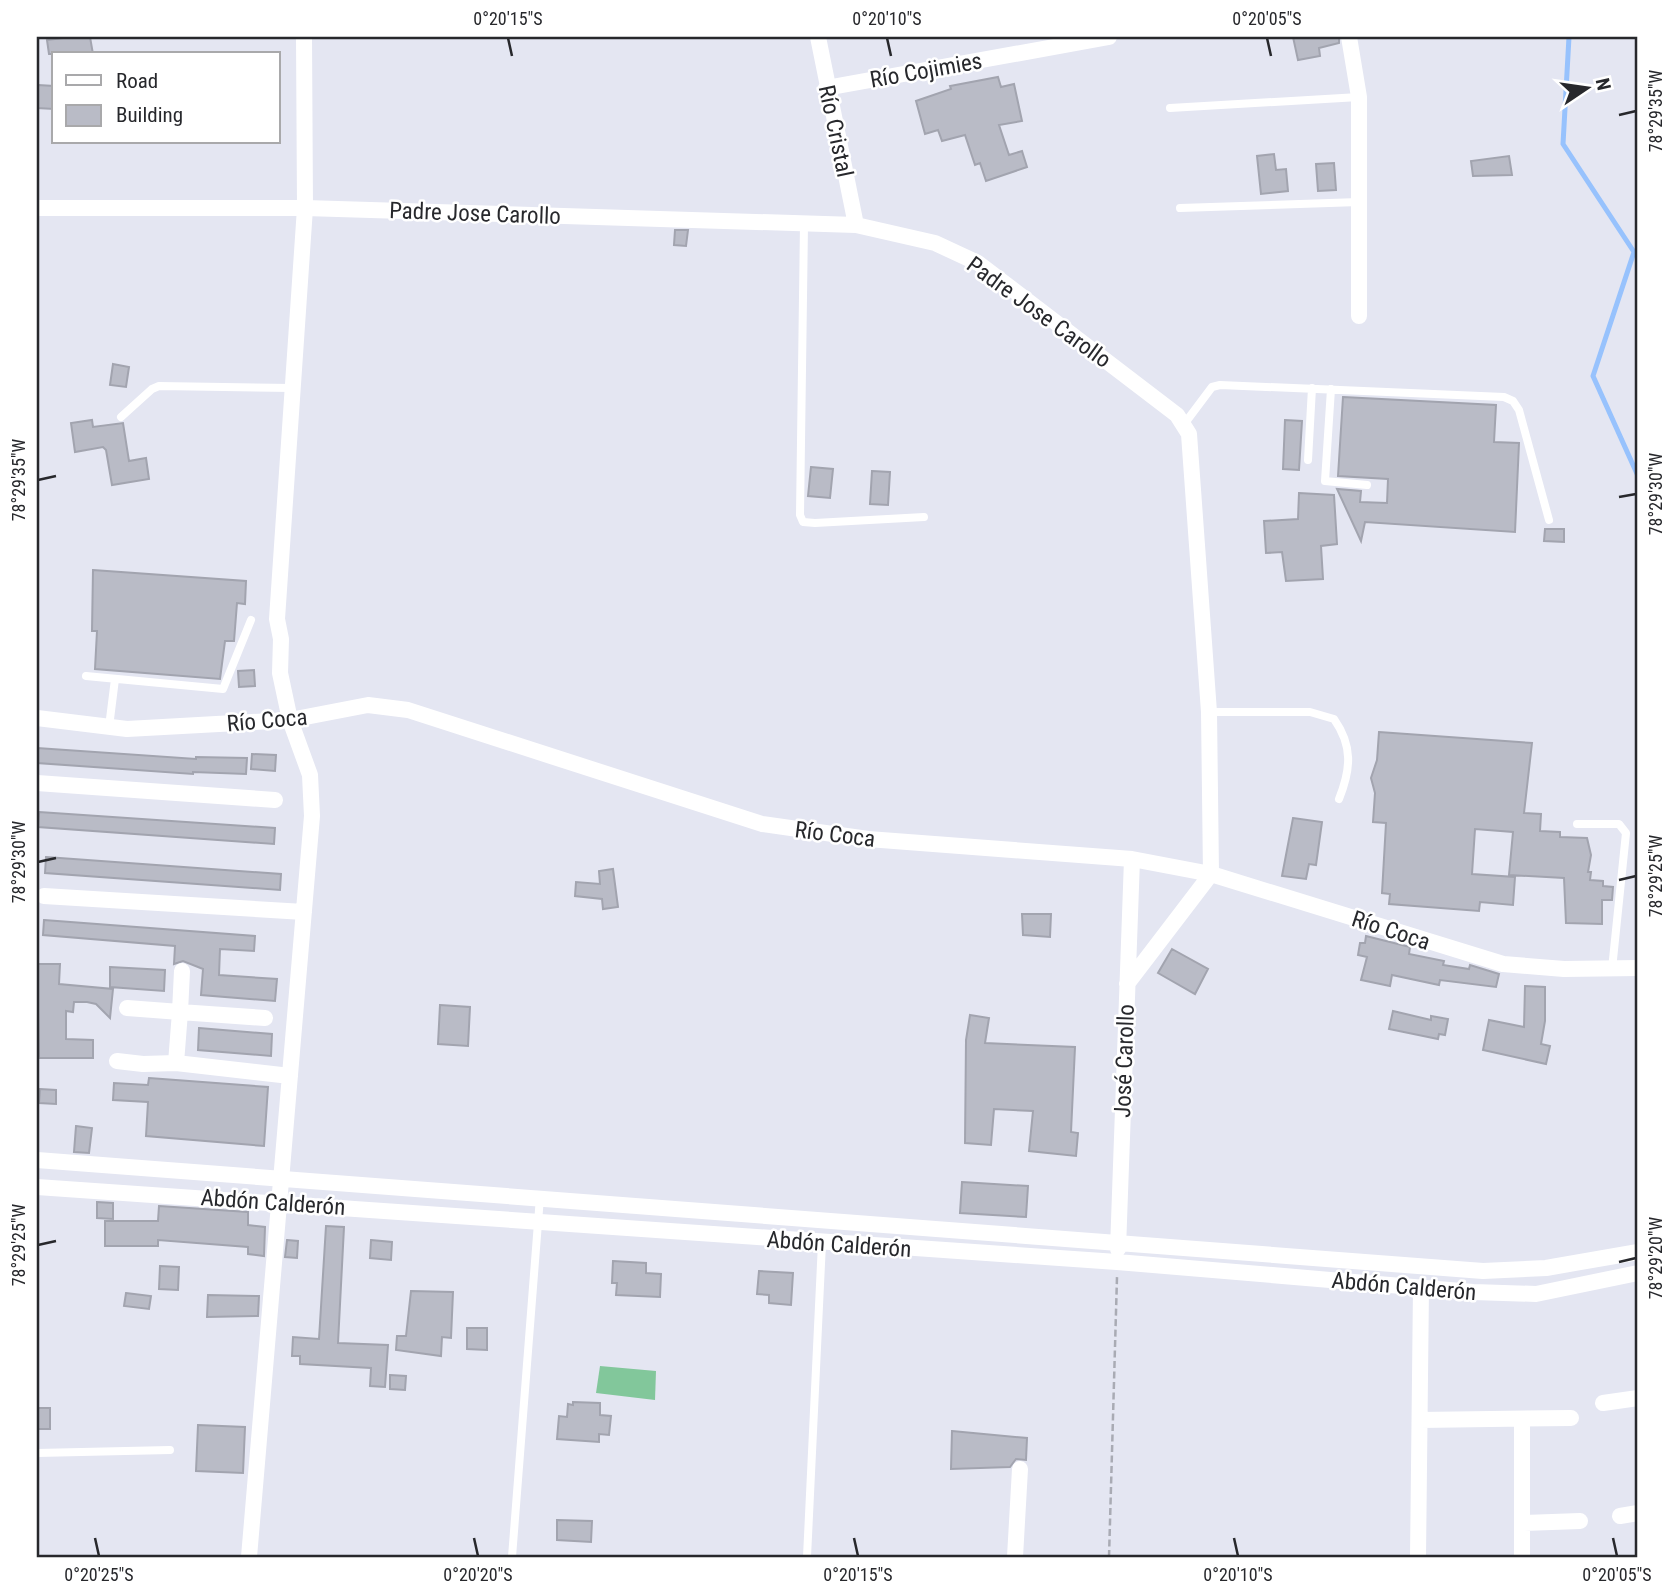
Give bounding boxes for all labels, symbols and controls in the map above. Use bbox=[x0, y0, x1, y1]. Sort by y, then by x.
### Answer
text: 0°20'15"S bbox=[473, 8, 543, 29]
text: 0°20'10"S bbox=[852, 8, 922, 29]
text: 0°20'05"S bbox=[1232, 8, 1302, 29]
street label: Río Cojimies bbox=[868, 47, 984, 94]
legend bbox=[52, 52, 280, 144]
north arrow bbox=[1552, 52, 1622, 122]
text: Road bbox=[116, 69, 158, 93]
text: 78°29'35"W bbox=[1645, 69, 1666, 152]
text: N bbox=[1591, 76, 1616, 93]
street label: Río Cristal bbox=[813, 83, 858, 180]
text: Building bbox=[116, 103, 183, 127]
street label: Padre Jose Carollo bbox=[389, 197, 561, 230]
street label: Padre Jose Carollo bbox=[961, 251, 1116, 374]
text: 78°29'35"W bbox=[8, 438, 29, 521]
text: 78°29'30"W bbox=[1645, 452, 1666, 535]
street label: Río Coca bbox=[226, 704, 308, 737]
street label: Río Coca bbox=[793, 816, 877, 853]
text: 78°29'30"W bbox=[8, 820, 29, 903]
text: 78°29'25"W bbox=[1645, 834, 1666, 917]
street label: Río Coca bbox=[1348, 905, 1433, 956]
street label: José Carollo bbox=[1109, 1004, 1140, 1118]
street label: Abdón Calderón bbox=[200, 1184, 346, 1221]
text: 78°29'25"W bbox=[8, 1203, 29, 1286]
text: 78°29'20"W bbox=[1645, 1216, 1666, 1299]
street label: Abdón Calderón bbox=[766, 1226, 912, 1263]
street label: Abdón Calderón bbox=[1331, 1267, 1477, 1306]
text: 0°20'25"S bbox=[64, 1564, 134, 1585]
text: 0°20'20"S bbox=[443, 1564, 513, 1585]
text: 0°20'15"S bbox=[823, 1564, 893, 1585]
text: 0°20'10"S bbox=[1203, 1564, 1273, 1585]
text: 0°20'05"S bbox=[1582, 1564, 1652, 1585]

